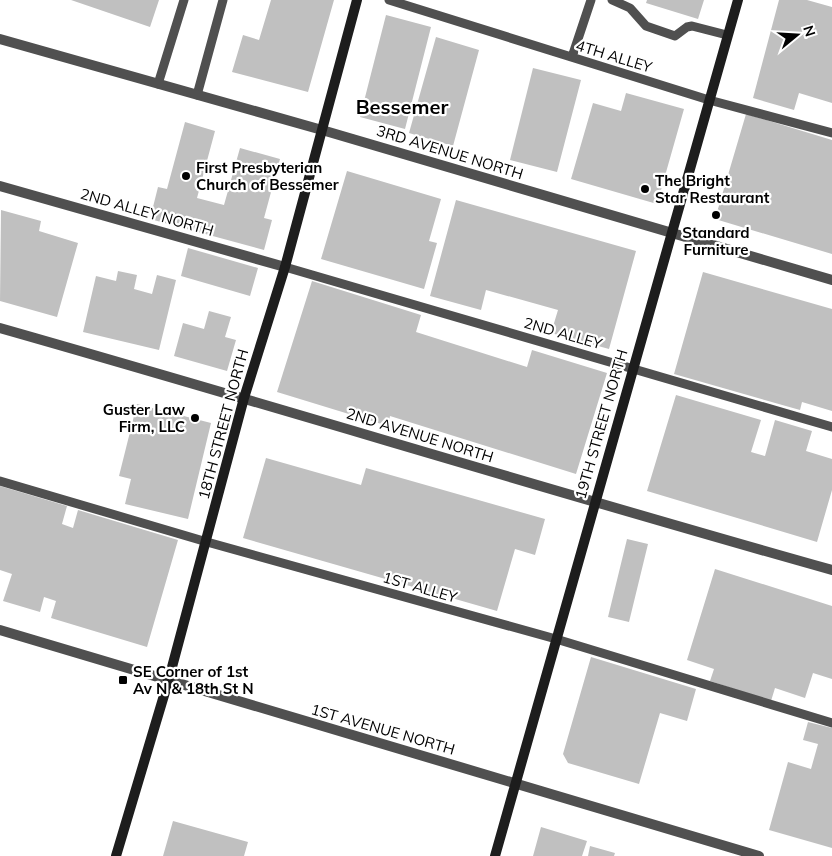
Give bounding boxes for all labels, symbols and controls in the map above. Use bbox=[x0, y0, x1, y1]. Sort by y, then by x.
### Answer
north arrow bbox=[772, 10, 822, 60]
text: N bbox=[799, 23, 820, 39]
street label: 4TH ALLEY bbox=[574, 35, 655, 77]
district label: Bessemer bbox=[356, 94, 448, 119]
street label: 3RD AVENUE NORTH bbox=[374, 121, 526, 183]
place label: First Presbyterian Church of Bessemer bbox=[196, 158, 339, 194]
marker: First Presbyterian Church of Bessemer bbox=[180, 170, 192, 182]
place label: The Bright Star Restaurant bbox=[655, 171, 770, 207]
marker: The Bright Star Restaurant bbox=[639, 183, 651, 195]
street label: 2ND ALLEY NORTH bbox=[78, 184, 216, 240]
marker: Standard Furniture bbox=[710, 209, 722, 221]
place label: Standard Furniture bbox=[682, 223, 750, 259]
street label: 2ND ALLEY bbox=[522, 313, 605, 353]
street label: 18TH STREET NORTH bbox=[194, 347, 252, 501]
street label: 19TH STREET NORTH bbox=[571, 347, 631, 501]
place label: Guster Law Firm, LLC bbox=[103, 400, 186, 436]
street label: 2ND AVENUE NORTH bbox=[344, 404, 496, 466]
marker: Guster Law Firm, LLC bbox=[189, 412, 201, 424]
street label: 1ST ALLEY bbox=[381, 567, 460, 607]
place label: SE Corner of 1st Av N & 18th St N bbox=[133, 662, 254, 698]
marker: SE Corner of 1st Av N & 18th St N bbox=[117, 674, 129, 686]
street label: 1ST AVENUE NORTH bbox=[309, 699, 457, 759]

